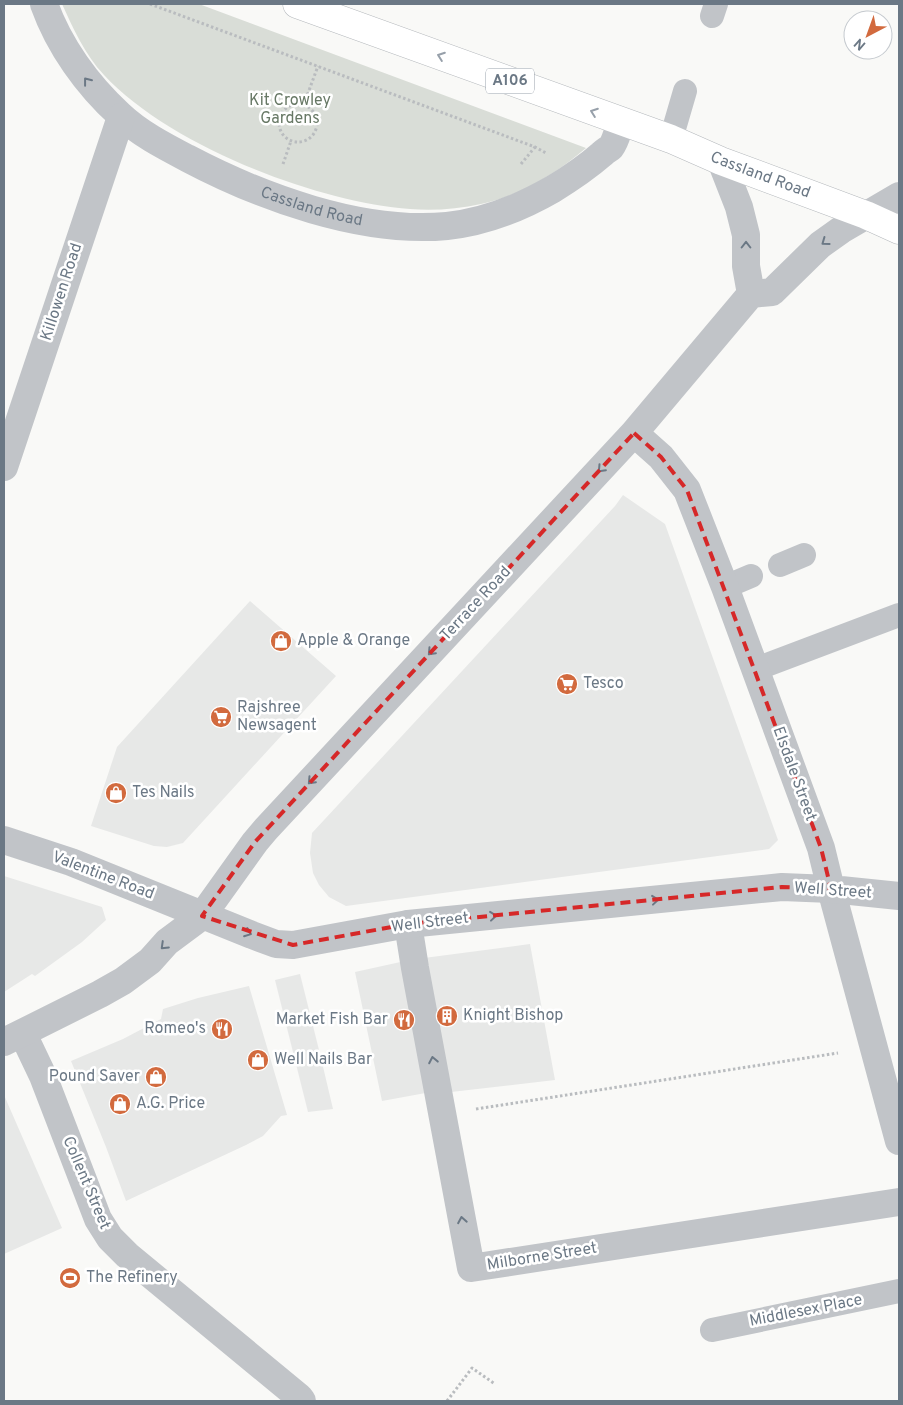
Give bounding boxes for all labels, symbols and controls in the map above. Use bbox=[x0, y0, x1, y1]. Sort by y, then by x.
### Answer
north arrow bbox=[843, 10, 893, 60]
text: N bbox=[851, 34, 870, 53]
one-way arrow bbox=[438, 52, 446, 62]
road number: A106 bbox=[486, 68, 534, 94]
one-way arrow bbox=[85, 78, 93, 87]
park label: Kit Crowley Gardens bbox=[249, 91, 331, 129]
one-way arrow bbox=[590, 108, 599, 118]
street label: Cassland Road bbox=[707, 147, 813, 203]
street label: Cassland Road bbox=[257, 183, 364, 231]
one-way arrow bbox=[822, 236, 831, 244]
street label: Killowen Road bbox=[37, 241, 87, 343]
one-way arrow bbox=[741, 241, 751, 249]
one-way arrow bbox=[598, 463, 607, 472]
street label: Terrace Road bbox=[436, 562, 516, 646]
shop icon: Apple & Orange bbox=[269, 629, 293, 653]
place label: Apple & Orange bbox=[297, 631, 410, 651]
one-way arrow bbox=[428, 647, 437, 656]
supermarket icon: Tesco bbox=[555, 672, 579, 696]
place label: Tesco bbox=[583, 674, 624, 694]
place label: Rajshree Newsagent bbox=[237, 698, 317, 736]
supermarket icon: Rajshree Newsagent bbox=[209, 705, 233, 729]
street label: Elsdale Street bbox=[768, 724, 820, 824]
one-way arrow bbox=[308, 776, 317, 785]
shop icon: Tes Nails bbox=[104, 781, 128, 805]
place label: Tes Nails bbox=[132, 783, 195, 803]
street label: Valentine Road bbox=[49, 847, 157, 905]
street label: Well Street bbox=[793, 878, 873, 904]
one-way arrow bbox=[651, 895, 659, 906]
street label: Well Street bbox=[390, 908, 470, 938]
one-way arrow bbox=[490, 911, 498, 922]
one-way arrow bbox=[243, 927, 251, 937]
one-way arrow bbox=[161, 940, 170, 949]
building icon: Knight Bishop bbox=[435, 1004, 459, 1028]
place label: Knight Bishop bbox=[463, 1006, 563, 1026]
restaurant icon: Market Fish Bar bbox=[392, 1008, 416, 1032]
place label: Market Fish Bar bbox=[276, 1010, 388, 1030]
restaurant icon: Romeo's bbox=[210, 1017, 234, 1041]
place label: Romeo's bbox=[144, 1019, 206, 1039]
shop icon: Well Nails Bar bbox=[246, 1048, 270, 1072]
place label: Well Nails Bar bbox=[274, 1050, 372, 1070]
one-way arrow bbox=[428, 1056, 439, 1065]
shop icon: Pound Saver bbox=[144, 1065, 168, 1089]
place label: Pound Saver bbox=[49, 1067, 140, 1087]
shop icon: A.G. Price bbox=[108, 1092, 132, 1116]
place label: A.G. Price bbox=[136, 1094, 205, 1114]
street label: Collent Street bbox=[57, 1133, 115, 1233]
one-way arrow bbox=[458, 1216, 468, 1225]
street label: Milborne Street bbox=[486, 1238, 598, 1276]
sports icon: The Refinery bbox=[58, 1266, 82, 1290]
place label: The Refinery bbox=[86, 1268, 178, 1288]
street label: Middlesex Place bbox=[748, 1290, 864, 1332]

